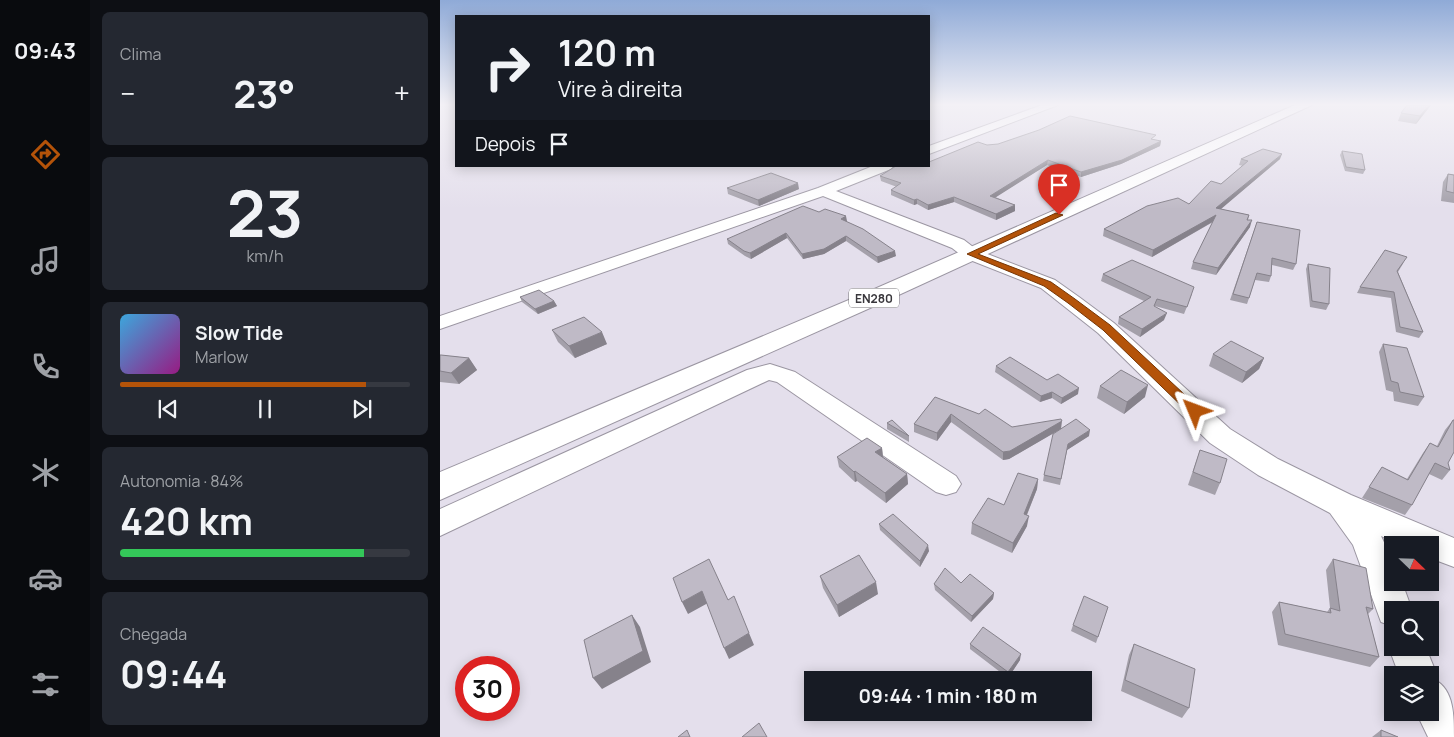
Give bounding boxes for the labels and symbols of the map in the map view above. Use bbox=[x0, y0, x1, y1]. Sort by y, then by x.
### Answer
pin bbox=[1038, 164, 1080, 215]
road number: EN280 bbox=[849, 288, 899, 308]
position arrow bbox=[1168, 384, 1220, 436]
north arrow bbox=[1384, 536, 1439, 591]
speed limit sign: 30 bbox=[455, 656, 520, 721]

